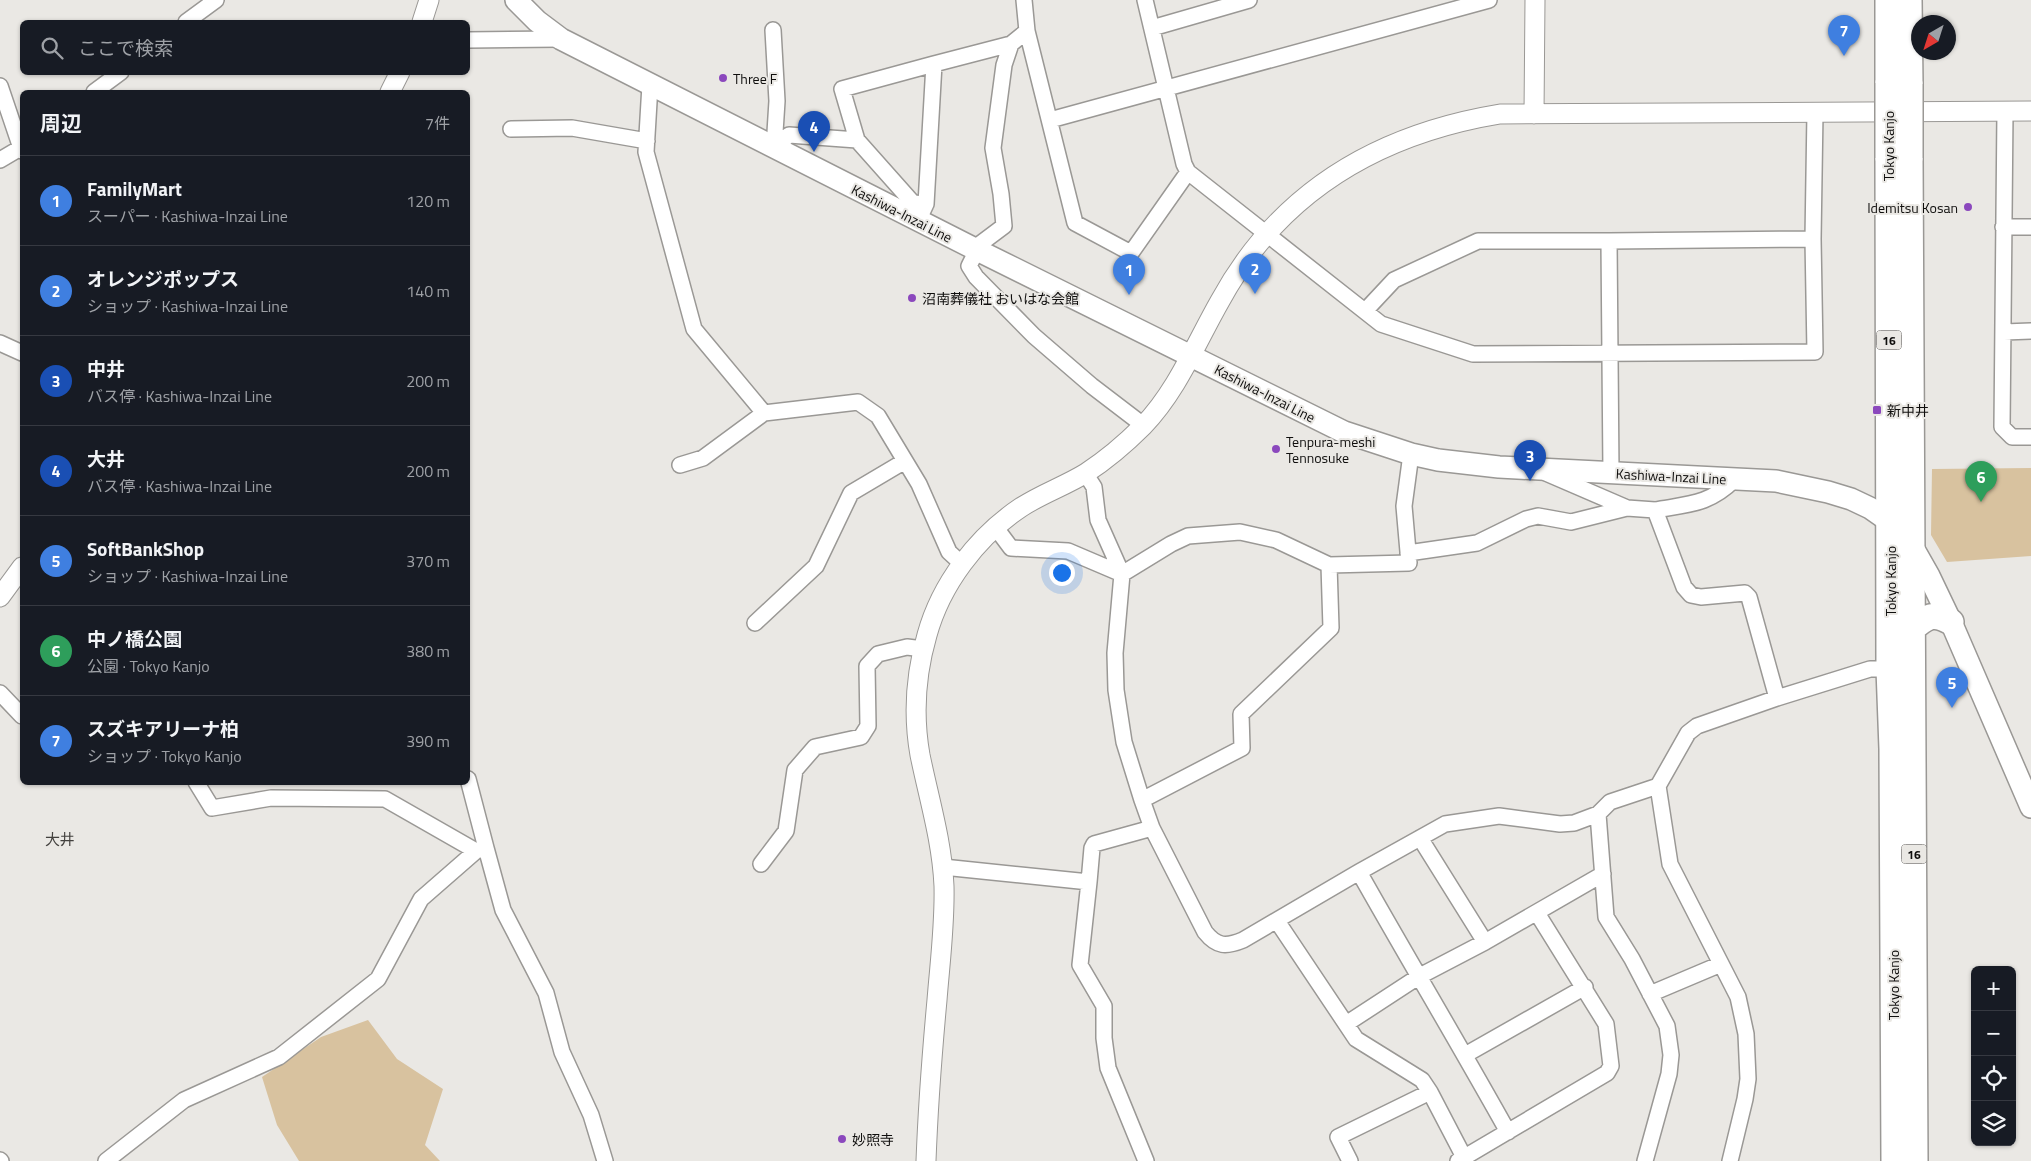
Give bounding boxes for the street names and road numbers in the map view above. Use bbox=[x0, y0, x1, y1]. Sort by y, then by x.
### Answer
street label: Tokyo Kanjo bbox=[1878, 111, 1899, 181]
street label: Kashiwa-Inzai Line bbox=[848, 179, 956, 247]
road number: 16 bbox=[1876, 330, 1902, 350]
street label: Kashiwa-Inzai Line bbox=[1211, 359, 1319, 427]
street label: Kashiwa-Inzai Line bbox=[1615, 463, 1727, 489]
street label: Tokyo Kanjo bbox=[1880, 546, 1901, 616]
road number: 16 bbox=[1902, 844, 1926, 864]
street label: Tokyo Kanjo bbox=[1883, 950, 1904, 1020]

